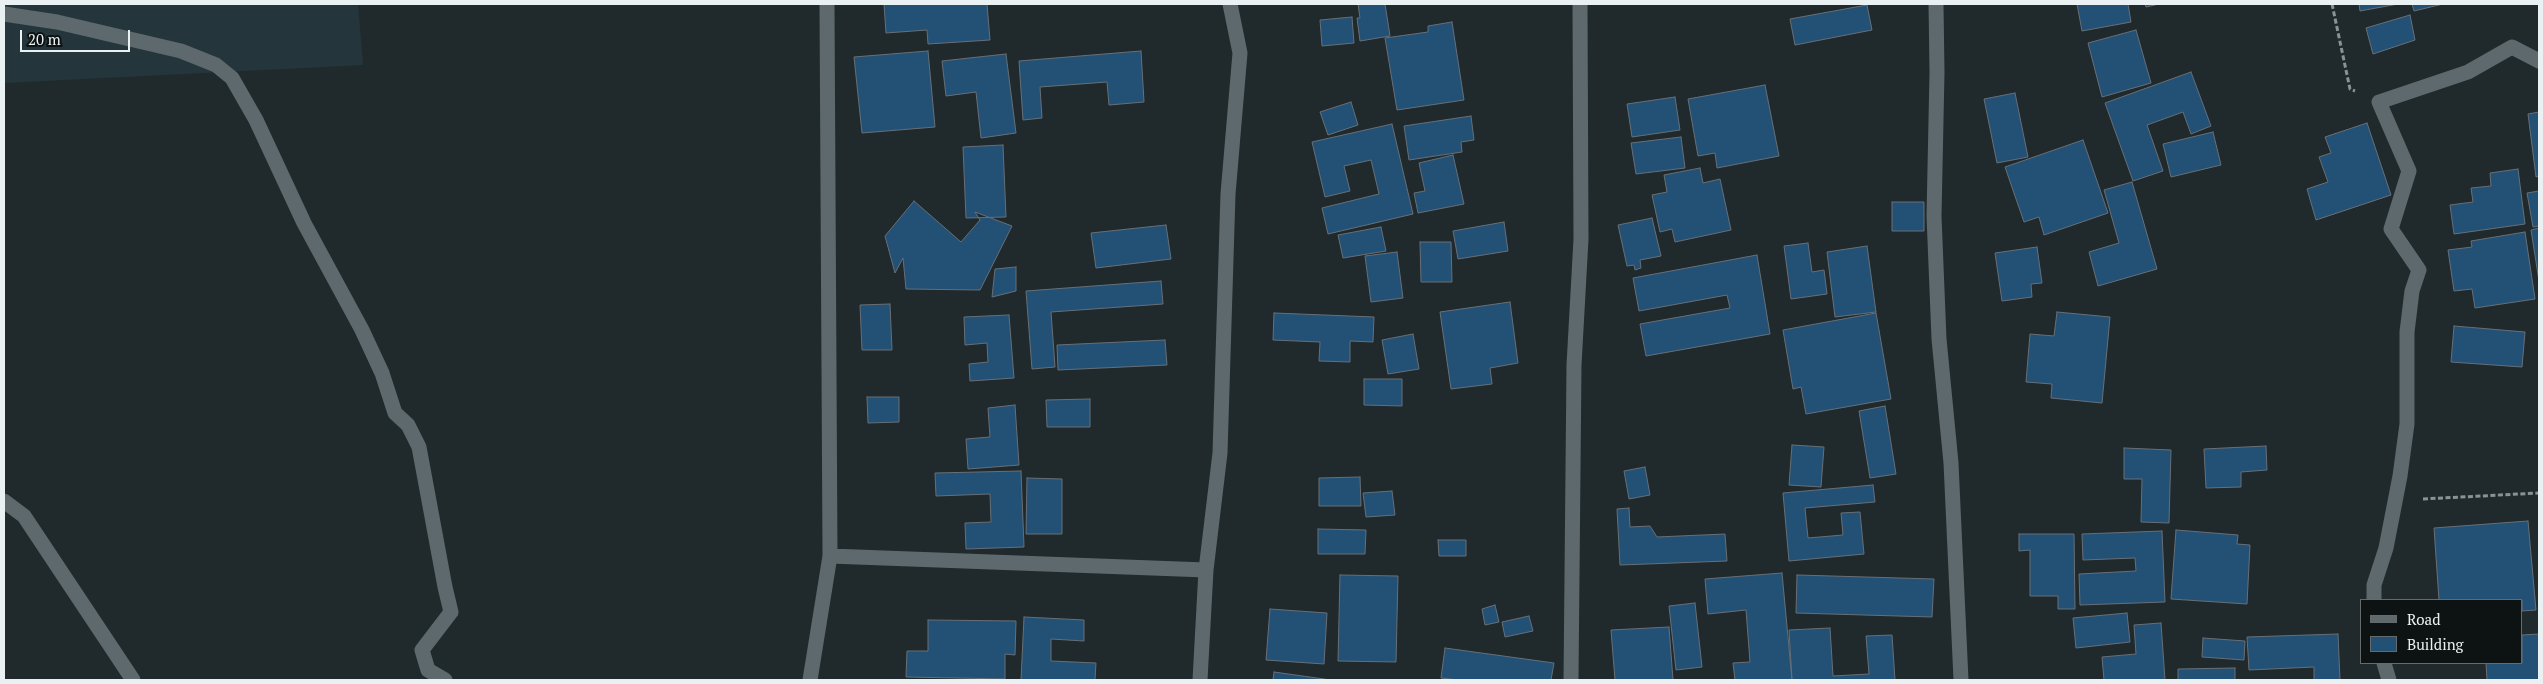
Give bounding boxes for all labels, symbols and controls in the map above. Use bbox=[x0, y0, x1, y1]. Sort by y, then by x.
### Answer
scale bar bbox=[22, 20, 132, 52]
text: 20 m bbox=[28, 29, 61, 49]
legend bbox=[2360, 599, 2523, 664]
text: Road bbox=[2407, 609, 2440, 629]
text: Building bbox=[2407, 634, 2464, 654]

